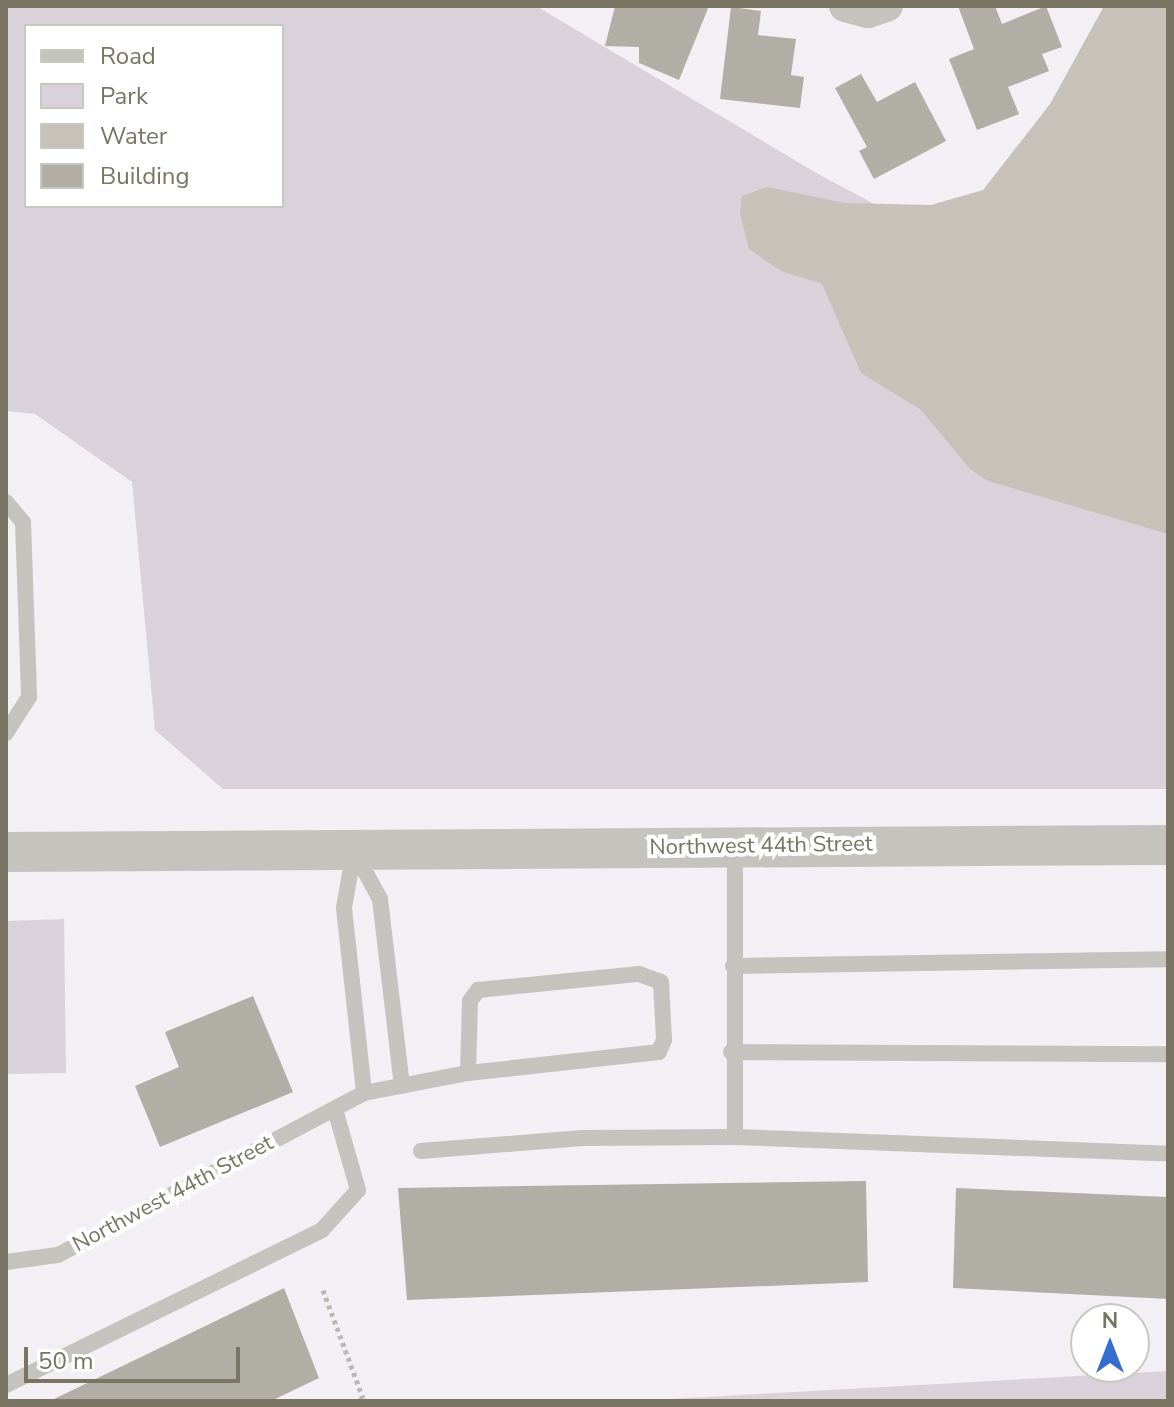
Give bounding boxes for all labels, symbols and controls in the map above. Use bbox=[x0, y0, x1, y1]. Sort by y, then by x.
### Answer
legend bbox=[24, 24, 284, 208]
text: Road bbox=[100, 40, 156, 72]
text: Park bbox=[100, 80, 148, 112]
text: Water bbox=[100, 120, 167, 152]
text: Building bbox=[100, 160, 190, 192]
street label: Northwest 44th Street bbox=[649, 831, 873, 861]
street label: Northwest 44th Street bbox=[68, 1130, 278, 1258]
north arrow bbox=[1070, 1303, 1150, 1383]
text: N bbox=[1102, 1306, 1118, 1336]
scale bar bbox=[28, 1331, 244, 1381]
text: 50 m bbox=[38, 1345, 94, 1377]

